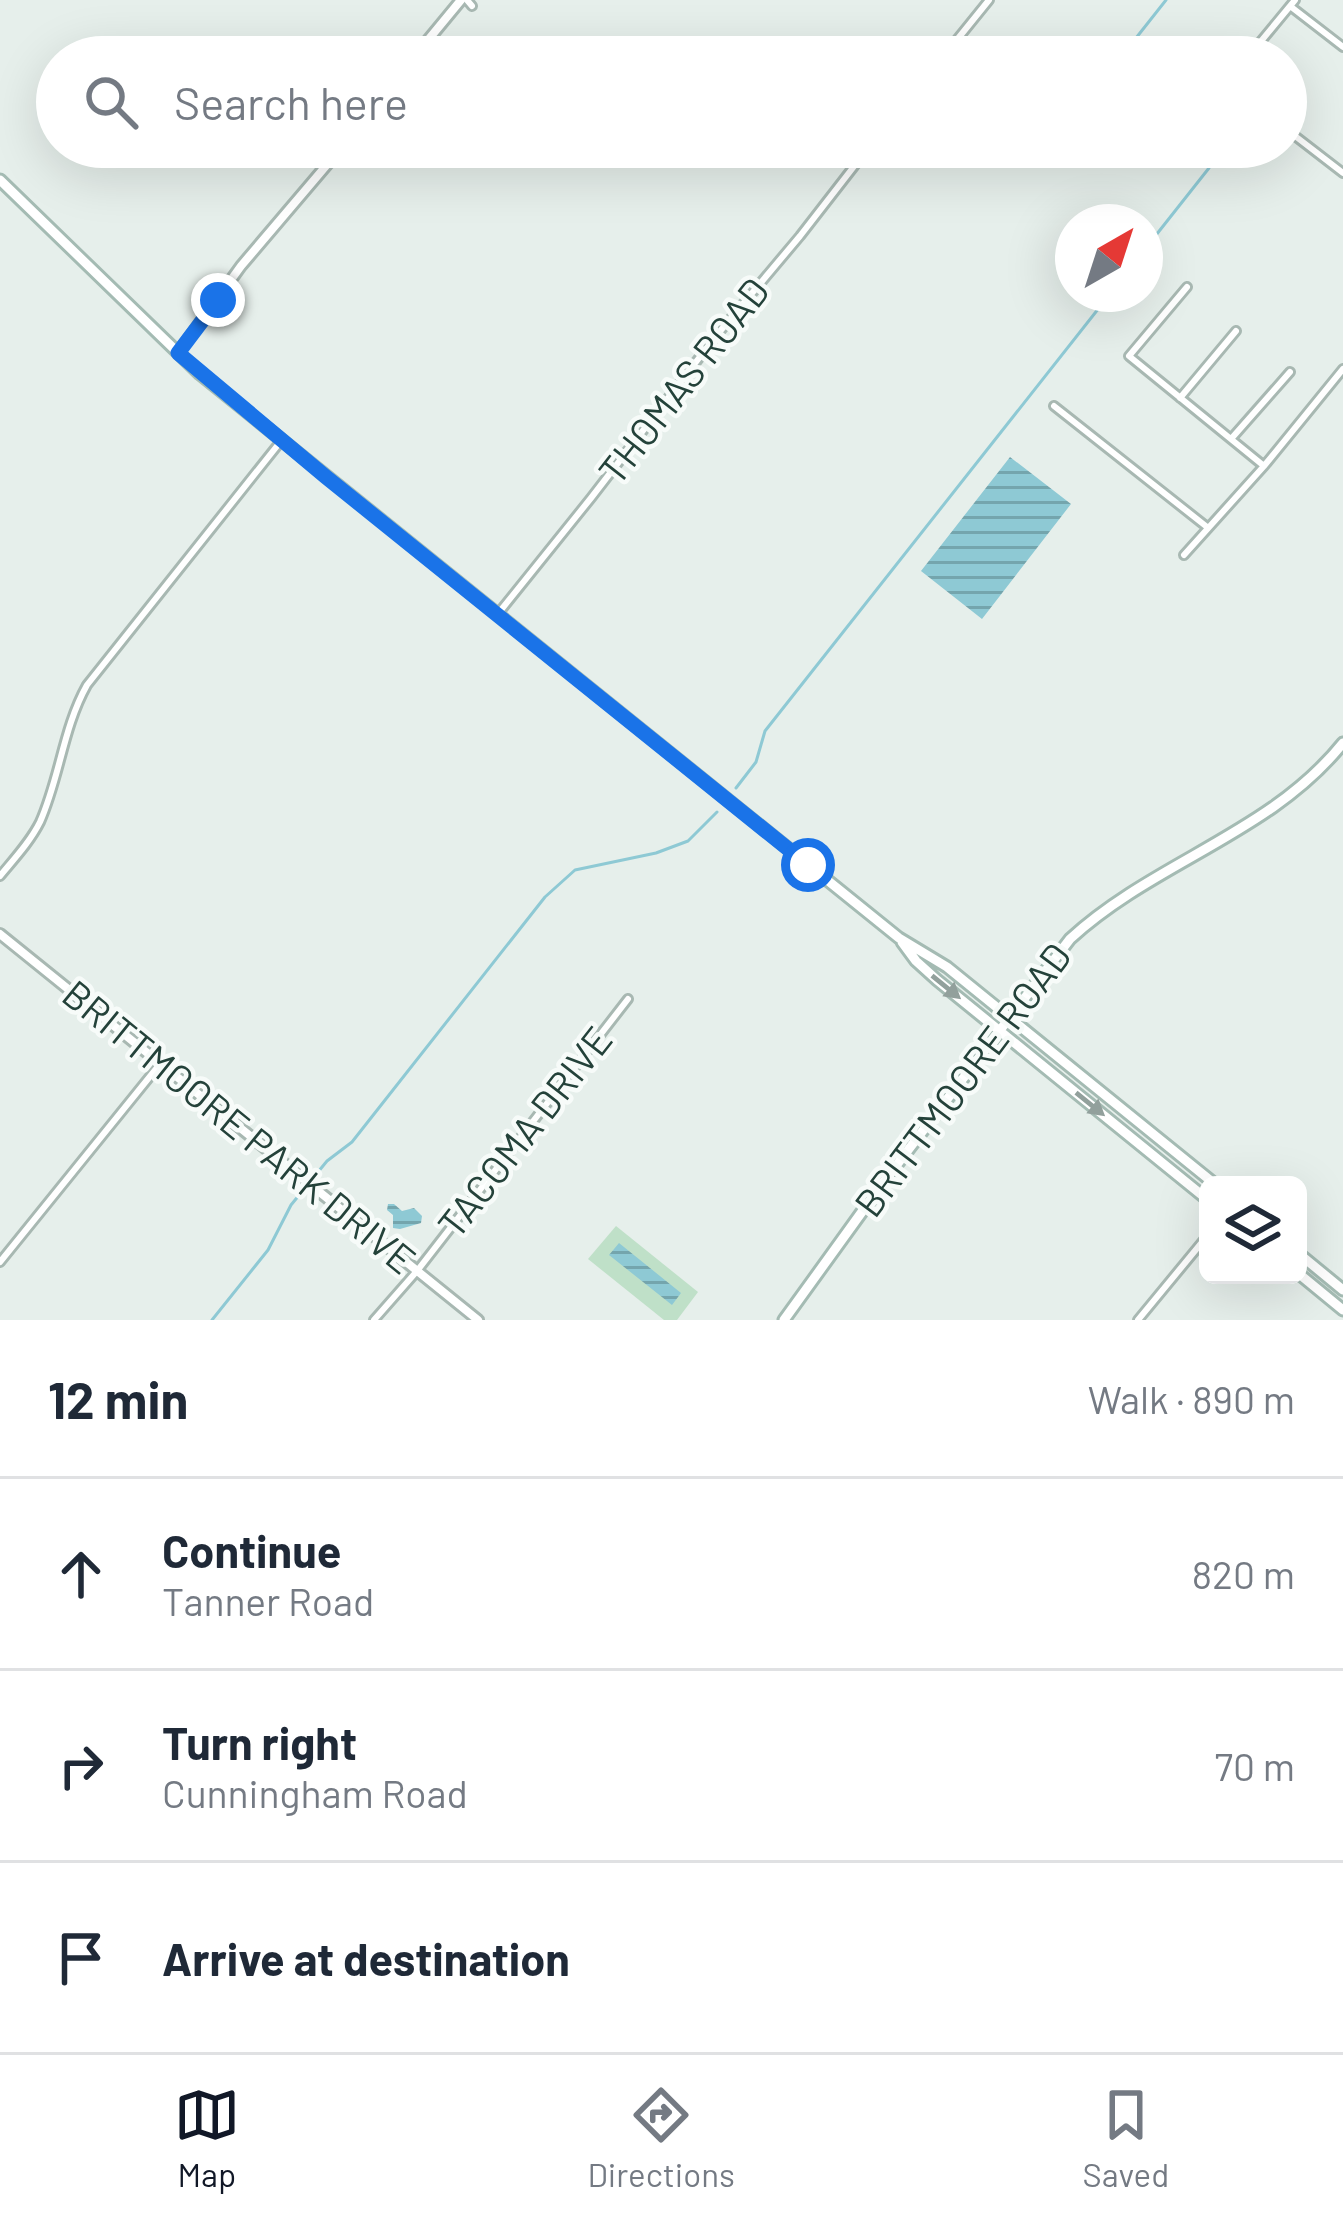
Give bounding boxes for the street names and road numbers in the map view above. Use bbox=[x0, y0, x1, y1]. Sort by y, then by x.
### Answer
street label: THOMAS ROAD bbox=[588, 268, 778, 492]
street label: BRITTMOORE ROAD bbox=[844, 933, 1080, 1225]
street label: BRITTMOORE PARK DRIVE bbox=[54, 969, 426, 1283]
street label: TACOMA DRIVE bbox=[427, 1016, 621, 1246]

